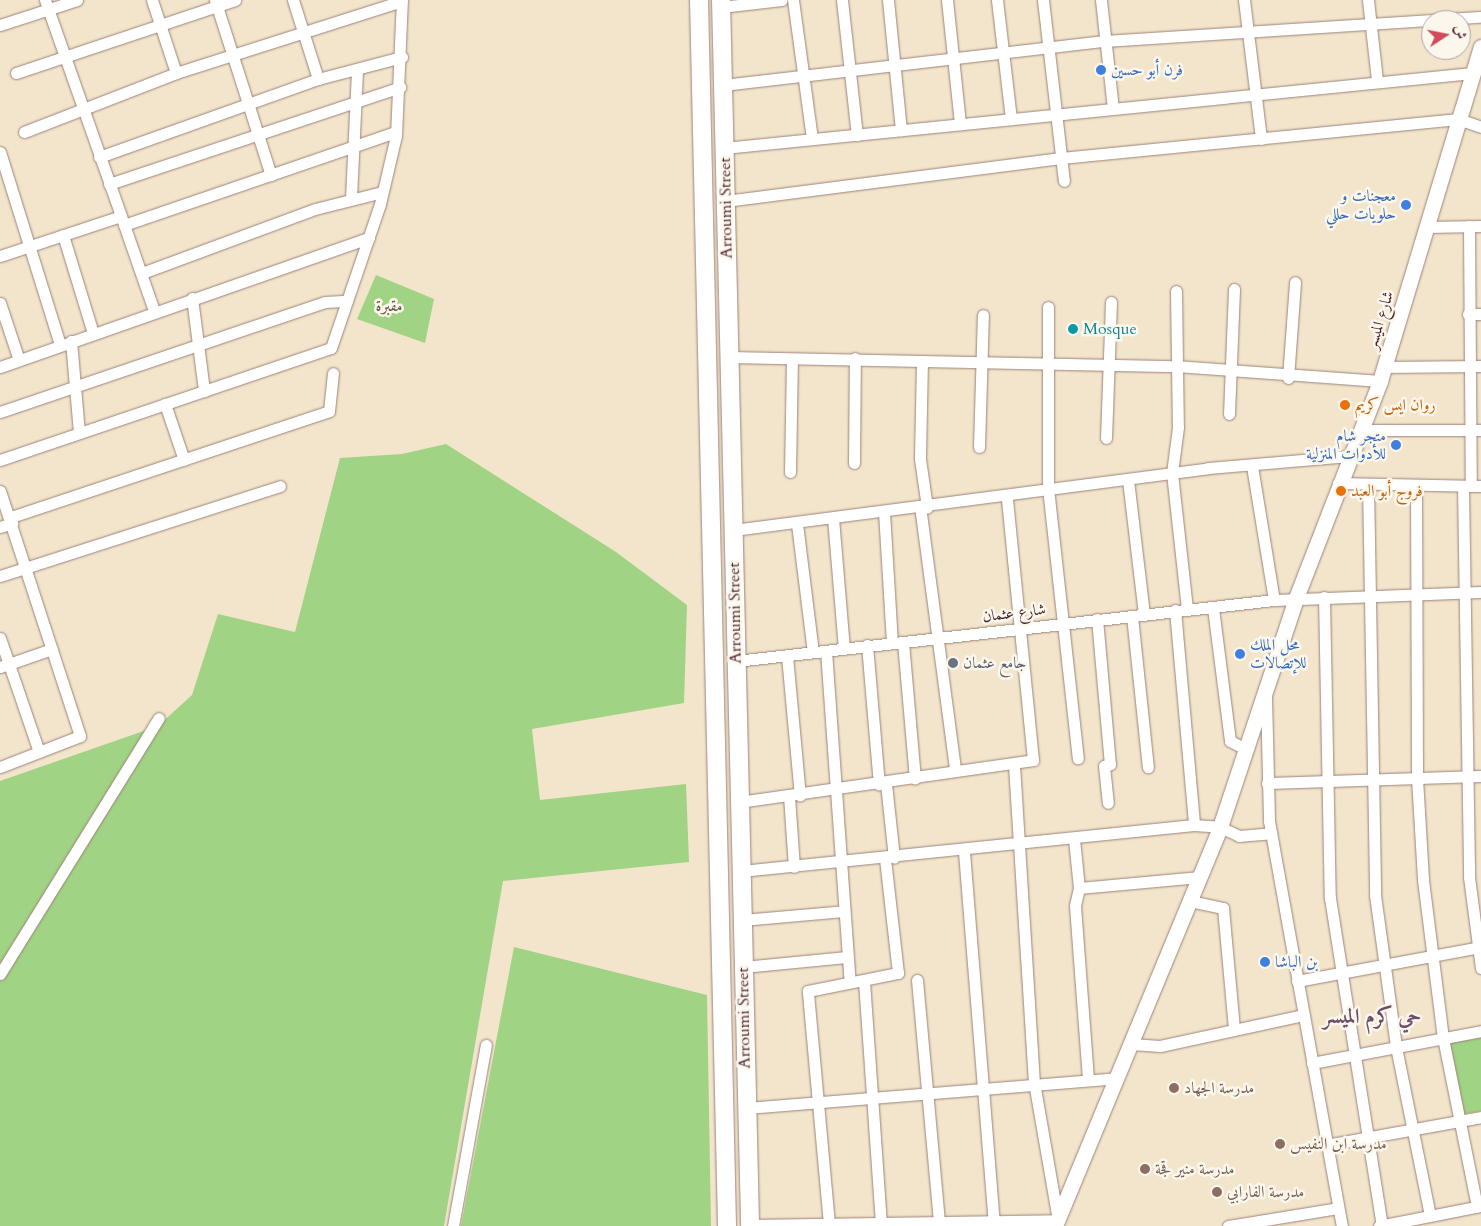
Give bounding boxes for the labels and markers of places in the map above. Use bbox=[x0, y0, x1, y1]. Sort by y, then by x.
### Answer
place label: فرن أبو حسين bbox=[1111, 60, 1183, 80]
marker: فرن أبو حسين bbox=[1095, 64, 1107, 76]
place label: معجنات و حلويات حللي bbox=[1326, 186, 1396, 224]
marker: معجنات و حلويات حللي bbox=[1400, 199, 1412, 211]
place label: Mosque bbox=[1083, 319, 1137, 339]
marker: Mosque bbox=[1067, 323, 1079, 335]
place label: روان ايس كريم bbox=[1355, 395, 1436, 415]
marker: روان ايس كريم bbox=[1339, 399, 1351, 411]
place label: متجر شام للأدوات المنزلية bbox=[1306, 426, 1386, 464]
marker: متجر شام للأدوات المنزلية bbox=[1390, 439, 1402, 451]
place label: فروج أبو العبد bbox=[1351, 481, 1423, 501]
marker: فروج أبو العبد bbox=[1335, 485, 1347, 497]
place label: محل الملك للإتصالات bbox=[1250, 635, 1307, 673]
marker: محل الملك للإتصالات bbox=[1234, 648, 1246, 660]
place label: جامع عثمان bbox=[963, 653, 1027, 673]
marker: جامع عثمان bbox=[947, 657, 959, 669]
place label: بن الباشا bbox=[1275, 952, 1318, 972]
marker: بن الباشا bbox=[1259, 956, 1271, 968]
place label: مدرسة الجهاد bbox=[1184, 1078, 1254, 1098]
marker: مدرسة الجهاد bbox=[1168, 1082, 1180, 1094]
place label: مدرسة ابن النفيس bbox=[1290, 1134, 1387, 1154]
marker: مدرسة ابن النفيس bbox=[1274, 1138, 1286, 1150]
place label: مدرسة منير قجة bbox=[1155, 1159, 1234, 1179]
marker: مدرسة منير قجة bbox=[1139, 1163, 1151, 1175]
place label: مدرسة الفارابي bbox=[1227, 1182, 1304, 1202]
marker: مدرسة الفارابي bbox=[1211, 1186, 1223, 1198]

